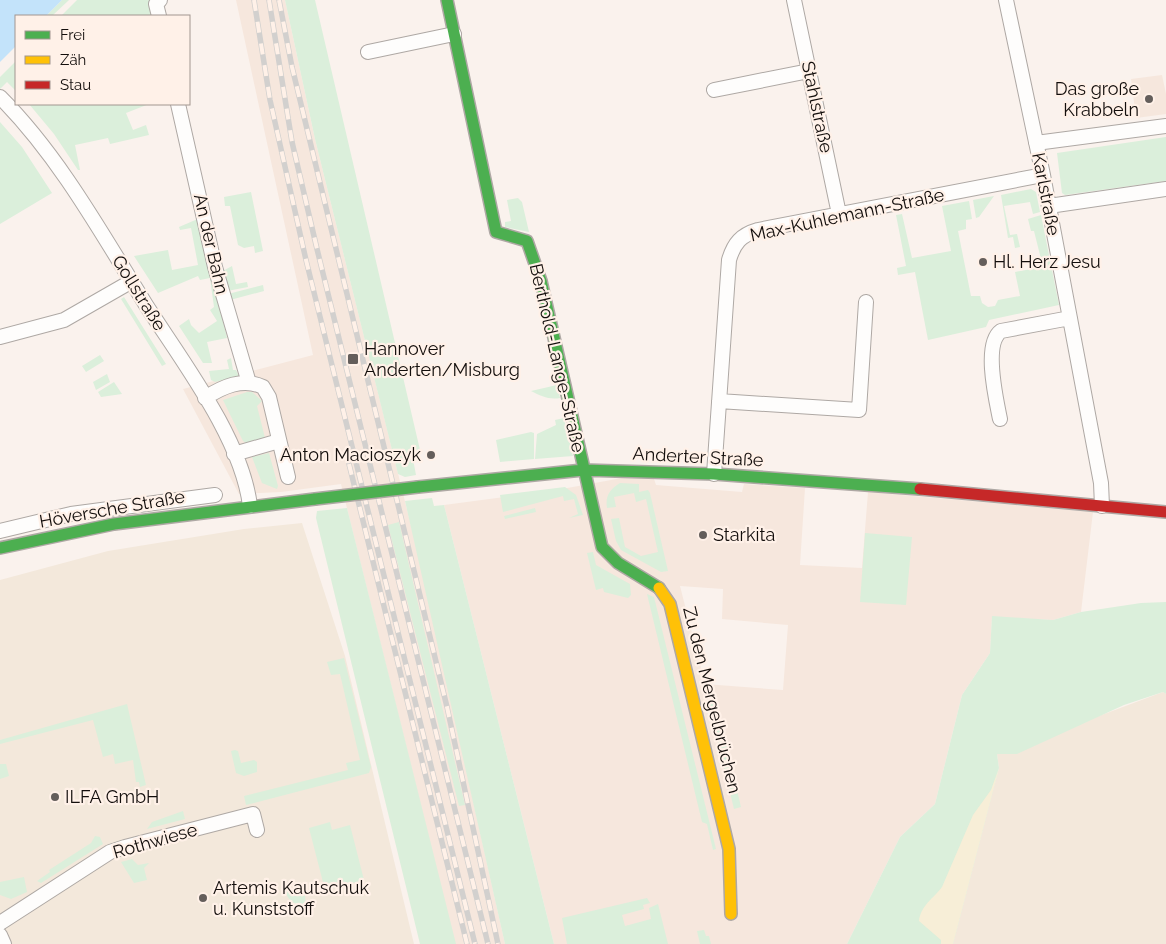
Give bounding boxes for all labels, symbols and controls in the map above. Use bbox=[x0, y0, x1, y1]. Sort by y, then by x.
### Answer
legend bbox=[15, 15, 190, 105]
text: Frei bbox=[60, 26, 85, 44]
text: Zäh bbox=[60, 51, 86, 69]
street label: Stahlstraße bbox=[798, 59, 838, 155]
text: Stau bbox=[60, 76, 91, 94]
place label: Das große Krabbeln bbox=[1055, 78, 1139, 120]
marker: Das große Krabbeln bbox=[1143, 93, 1155, 105]
street label: Karlstraße bbox=[1028, 151, 1065, 238]
street label: Max-Kuhlemann-Straße bbox=[748, 184, 946, 245]
street label: An der Bahn bbox=[190, 192, 233, 296]
street label: Gollstraße bbox=[108, 251, 171, 335]
place label: Hl. Herz Jesu bbox=[993, 251, 1101, 272]
marker: Hl. Herz Jesu bbox=[977, 256, 989, 268]
street label: Berthold-Lange-Straße bbox=[526, 261, 590, 455]
place label: Hannover Anderten/Misburg bbox=[364, 338, 520, 380]
marker: Hannover Anderten/Misburg bbox=[346, 352, 360, 366]
street label: Anderter Straße bbox=[632, 443, 764, 470]
place label: Anton Macioszyk bbox=[280, 444, 421, 465]
marker: Anton Macioszyk bbox=[425, 449, 437, 461]
street label: Höversche Straße bbox=[38, 485, 187, 532]
place label: Starkita bbox=[713, 524, 775, 545]
marker: Starkita bbox=[697, 529, 709, 541]
street label: Zu den Mergelbrüchen bbox=[679, 604, 746, 795]
place label: ILFA GmbH bbox=[65, 786, 159, 807]
marker: ILFA GmbH bbox=[49, 791, 61, 803]
street label: Rothwiese bbox=[110, 818, 200, 863]
place label: Artemis Kautschuk u. Kunststoff bbox=[213, 877, 370, 919]
marker: Artemis Kautschuk u. Kunststoff bbox=[197, 892, 209, 904]

